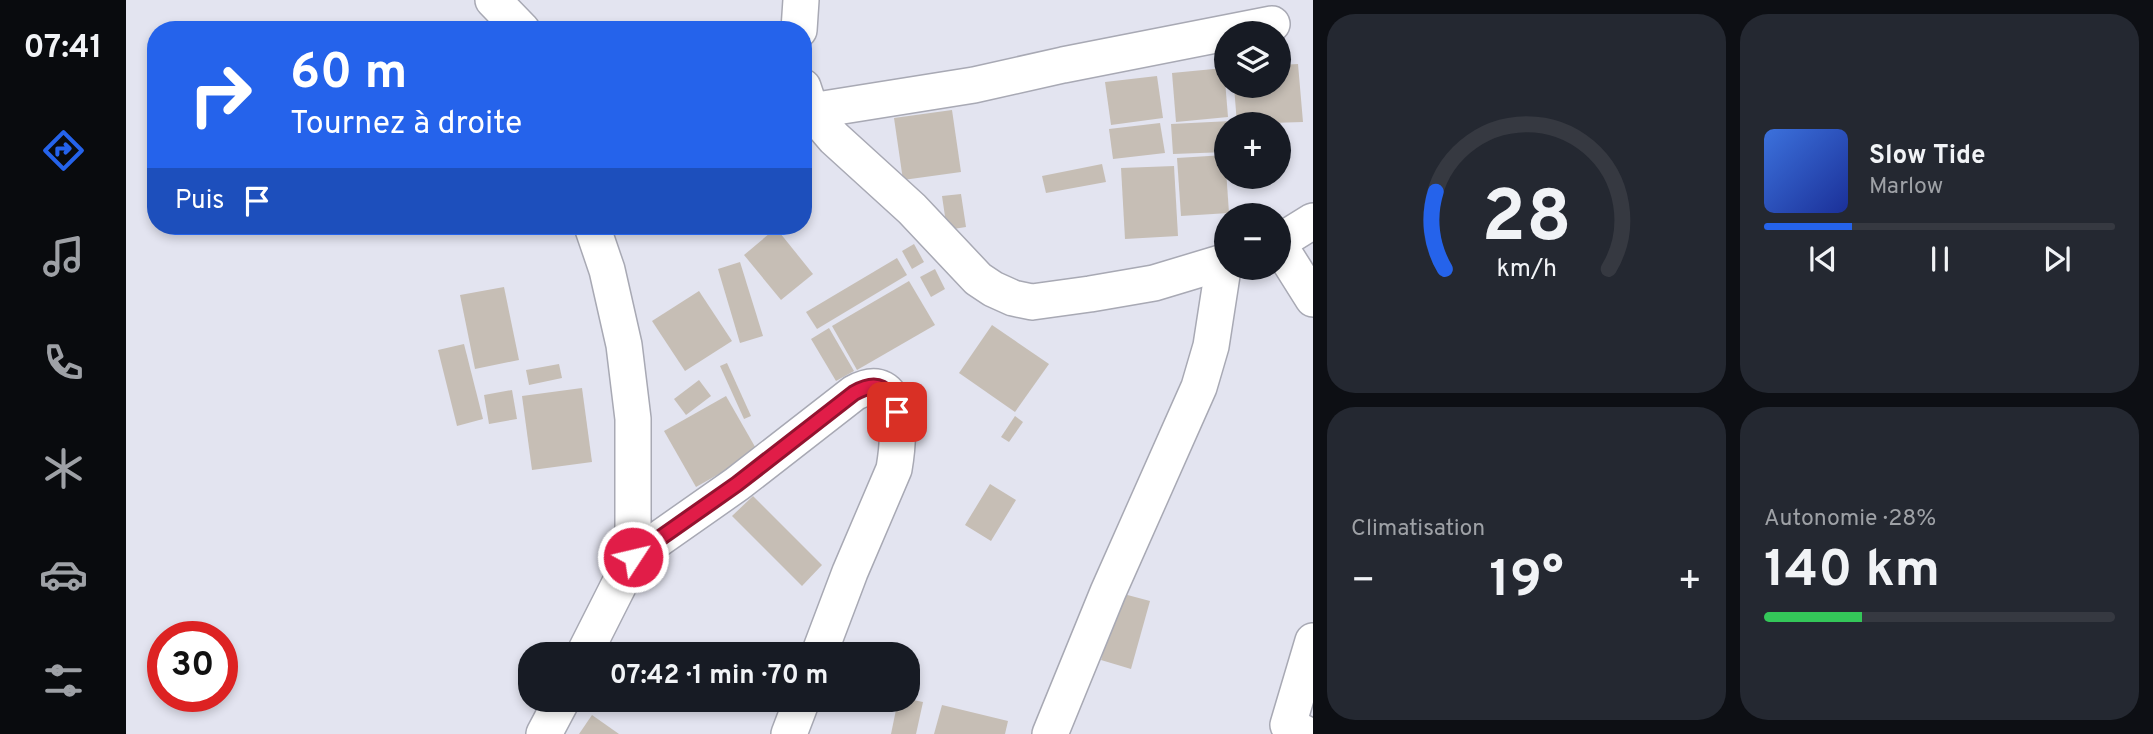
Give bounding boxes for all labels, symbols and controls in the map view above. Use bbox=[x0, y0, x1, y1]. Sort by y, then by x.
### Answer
map controls bbox=[1214, 21, 1291, 280]
button: layers bbox=[1214, 21, 1291, 98]
text: 07:41 bbox=[24, 29, 102, 69]
text: 60 m bbox=[290, 44, 408, 106]
icon: right bbox=[175, 49, 266, 140]
text: Tournez à droite bbox=[290, 105, 522, 145]
button: + bbox=[1214, 112, 1291, 189]
icon: directions bbox=[39, 126, 88, 175]
text: Slow Tide bbox=[1869, 140, 1986, 173]
text: Marlow bbox=[1869, 173, 1943, 202]
text: 28 bbox=[1481, 176, 1572, 268]
icon: arrive bbox=[238, 182, 276, 220]
text: Puis bbox=[175, 185, 224, 218]
button: − bbox=[1214, 203, 1291, 280]
icon: music bbox=[39, 232, 88, 281]
icon: previous bbox=[1804, 240, 1842, 278]
icon: pause bbox=[1921, 240, 1959, 278]
icon: next bbox=[2038, 240, 2076, 278]
text: km/h bbox=[1496, 254, 1557, 286]
icon: phone bbox=[39, 338, 88, 387]
pin bbox=[867, 382, 927, 442]
icon: arrive bbox=[878, 393, 916, 431]
icon: climate bbox=[39, 444, 88, 493]
text: Autonomie · 28% bbox=[1764, 505, 1936, 534]
text: Climatisation bbox=[1351, 515, 1485, 544]
position arrow bbox=[596, 520, 670, 594]
text: 140 km bbox=[1764, 539, 1940, 605]
text: 19° bbox=[1489, 549, 1564, 615]
icon: car bbox=[39, 550, 88, 599]
text: − bbox=[1351, 558, 1376, 607]
text: + bbox=[1677, 558, 1702, 607]
speed limit sign: 30 bbox=[147, 621, 238, 712]
icon: filters bbox=[39, 656, 88, 705]
text: 07:42 · 1 min · 70 m bbox=[610, 660, 828, 693]

